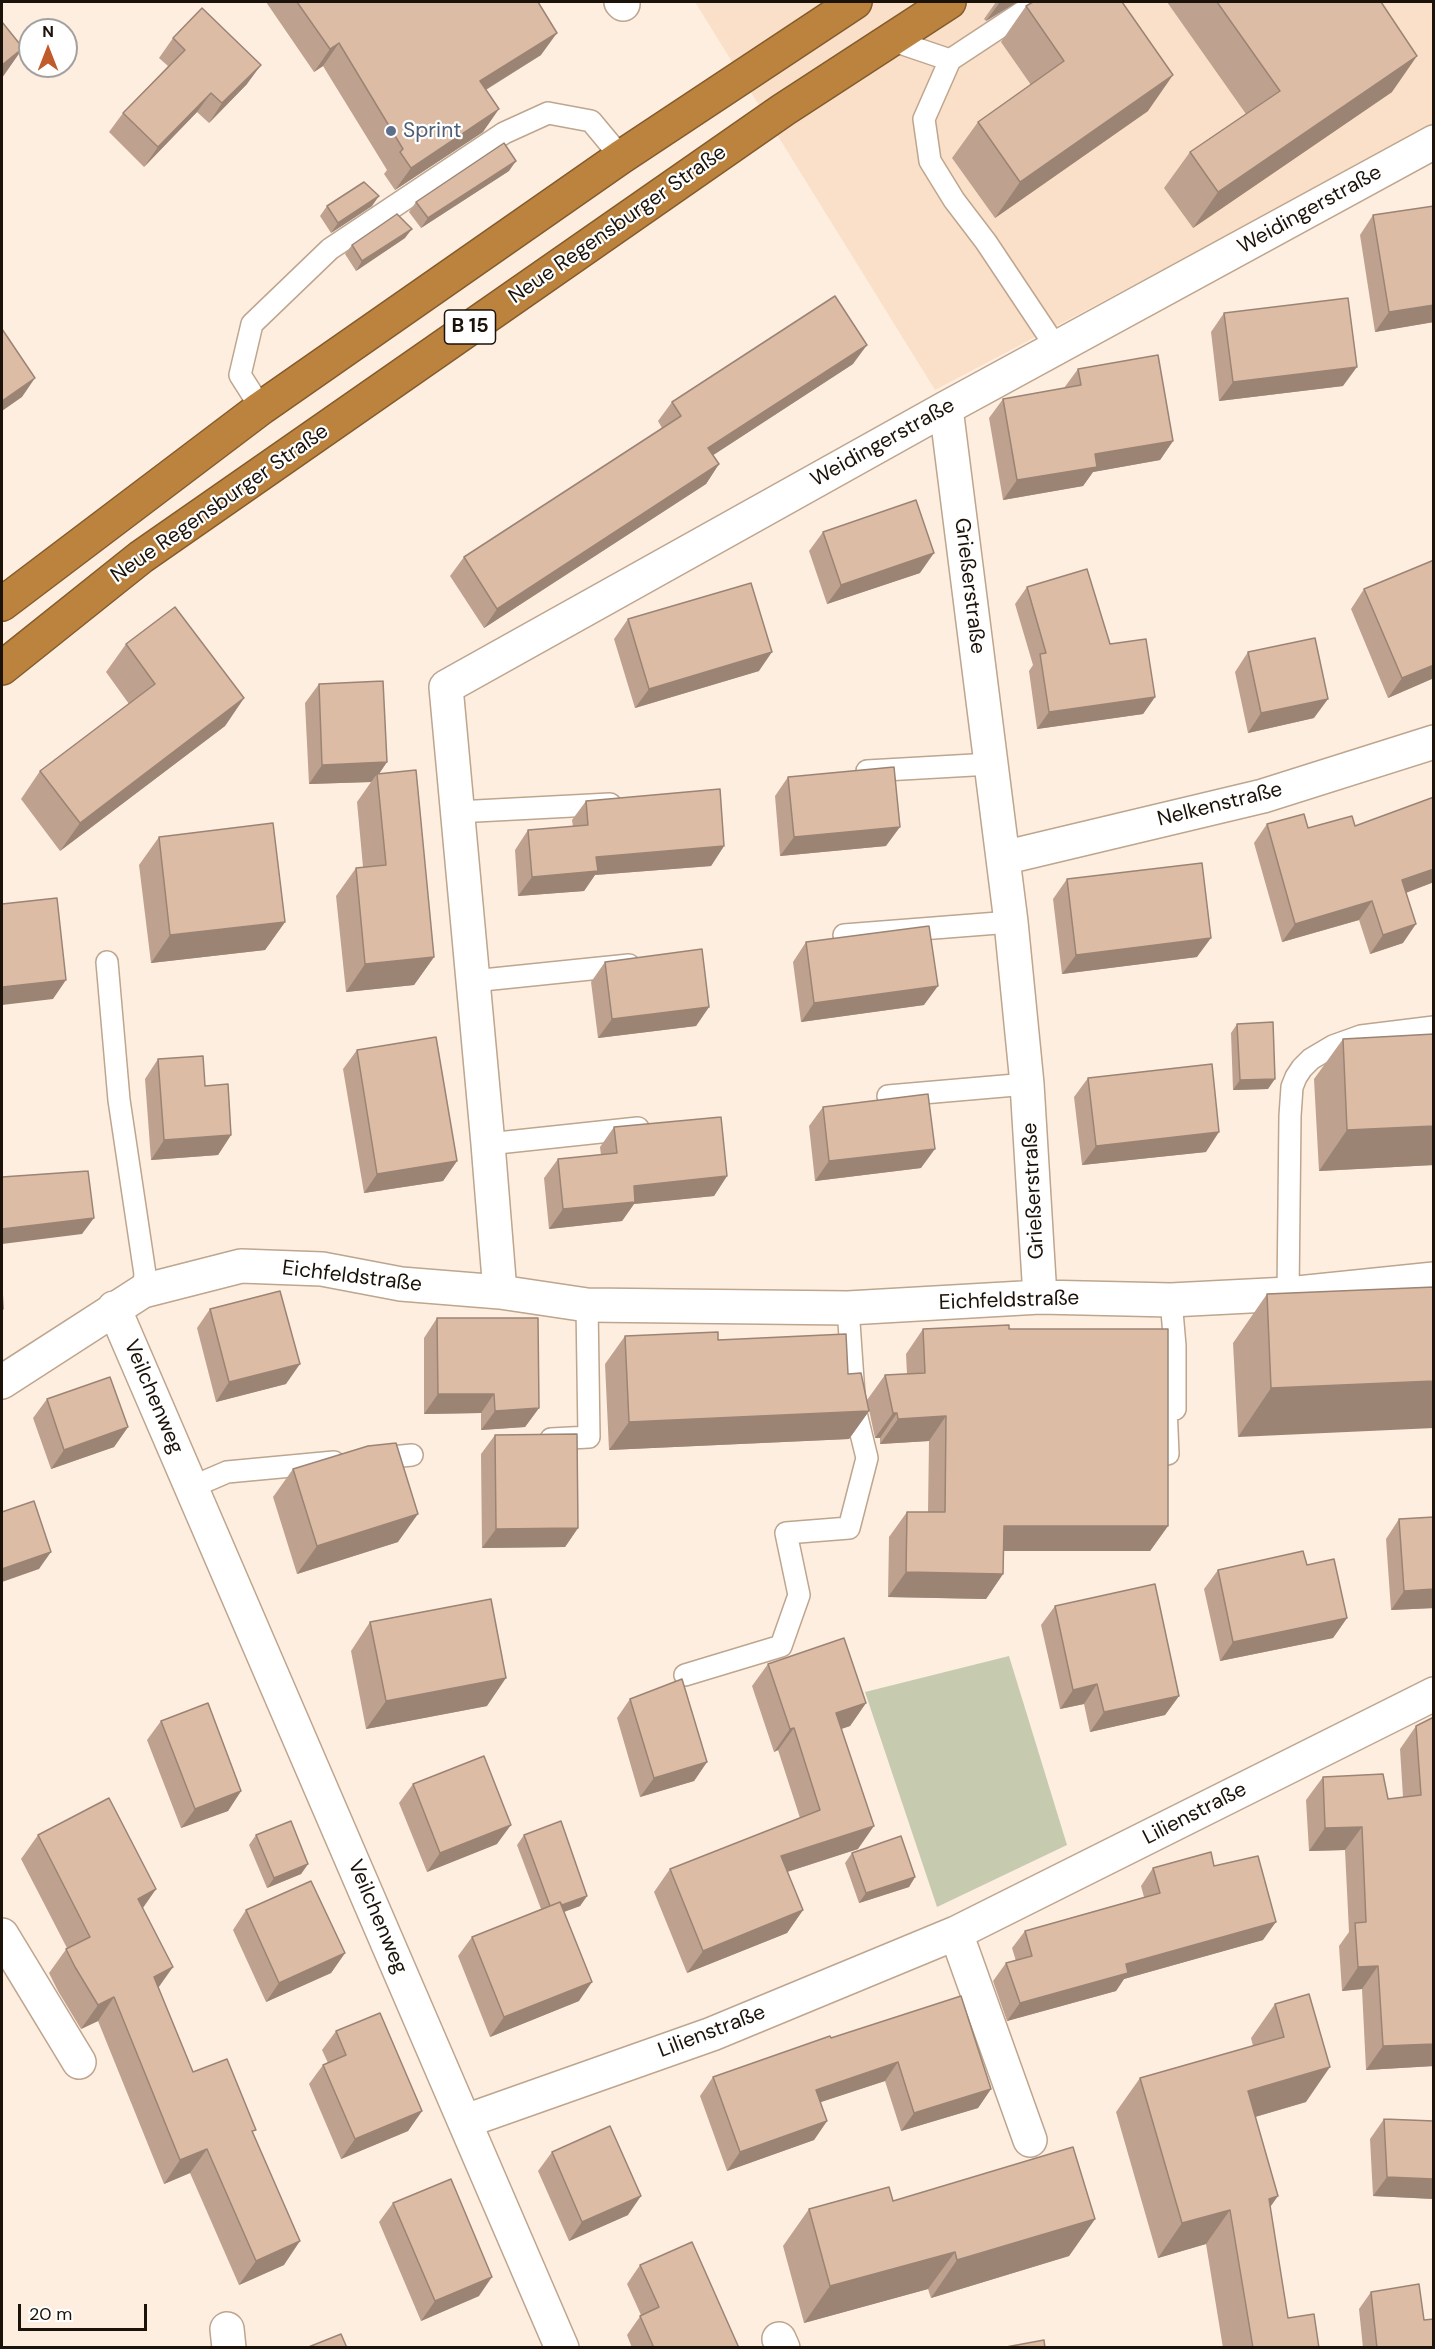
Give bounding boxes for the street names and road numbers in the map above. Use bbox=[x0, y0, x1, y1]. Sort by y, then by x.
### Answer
street label: Neue Regensburger Straße bbox=[504, 140, 732, 310]
street label: Weidingerstraße bbox=[1234, 160, 1386, 260]
road number: B 15 bbox=[444, 310, 496, 344]
street label: Weidingerstraße bbox=[807, 393, 959, 493]
street label: Neue Regensburger Straße bbox=[106, 419, 334, 589]
street label: Grießerstraße bbox=[948, 516, 990, 656]
street label: Nelkenstraße bbox=[1155, 777, 1285, 833]
street label: Grießerstraße bbox=[1018, 1122, 1050, 1260]
street label: Eichfeldstraße bbox=[281, 1256, 423, 1298]
street label: Eichfeldstraße bbox=[938, 1286, 1080, 1316]
street label: Veilchenweg bbox=[118, 1336, 188, 1458]
street label: Lilienstraße bbox=[1139, 1777, 1251, 1851]
street label: Veilchenweg bbox=[342, 1856, 412, 1978]
street label: Lilienstraße bbox=[655, 2000, 769, 2064]

